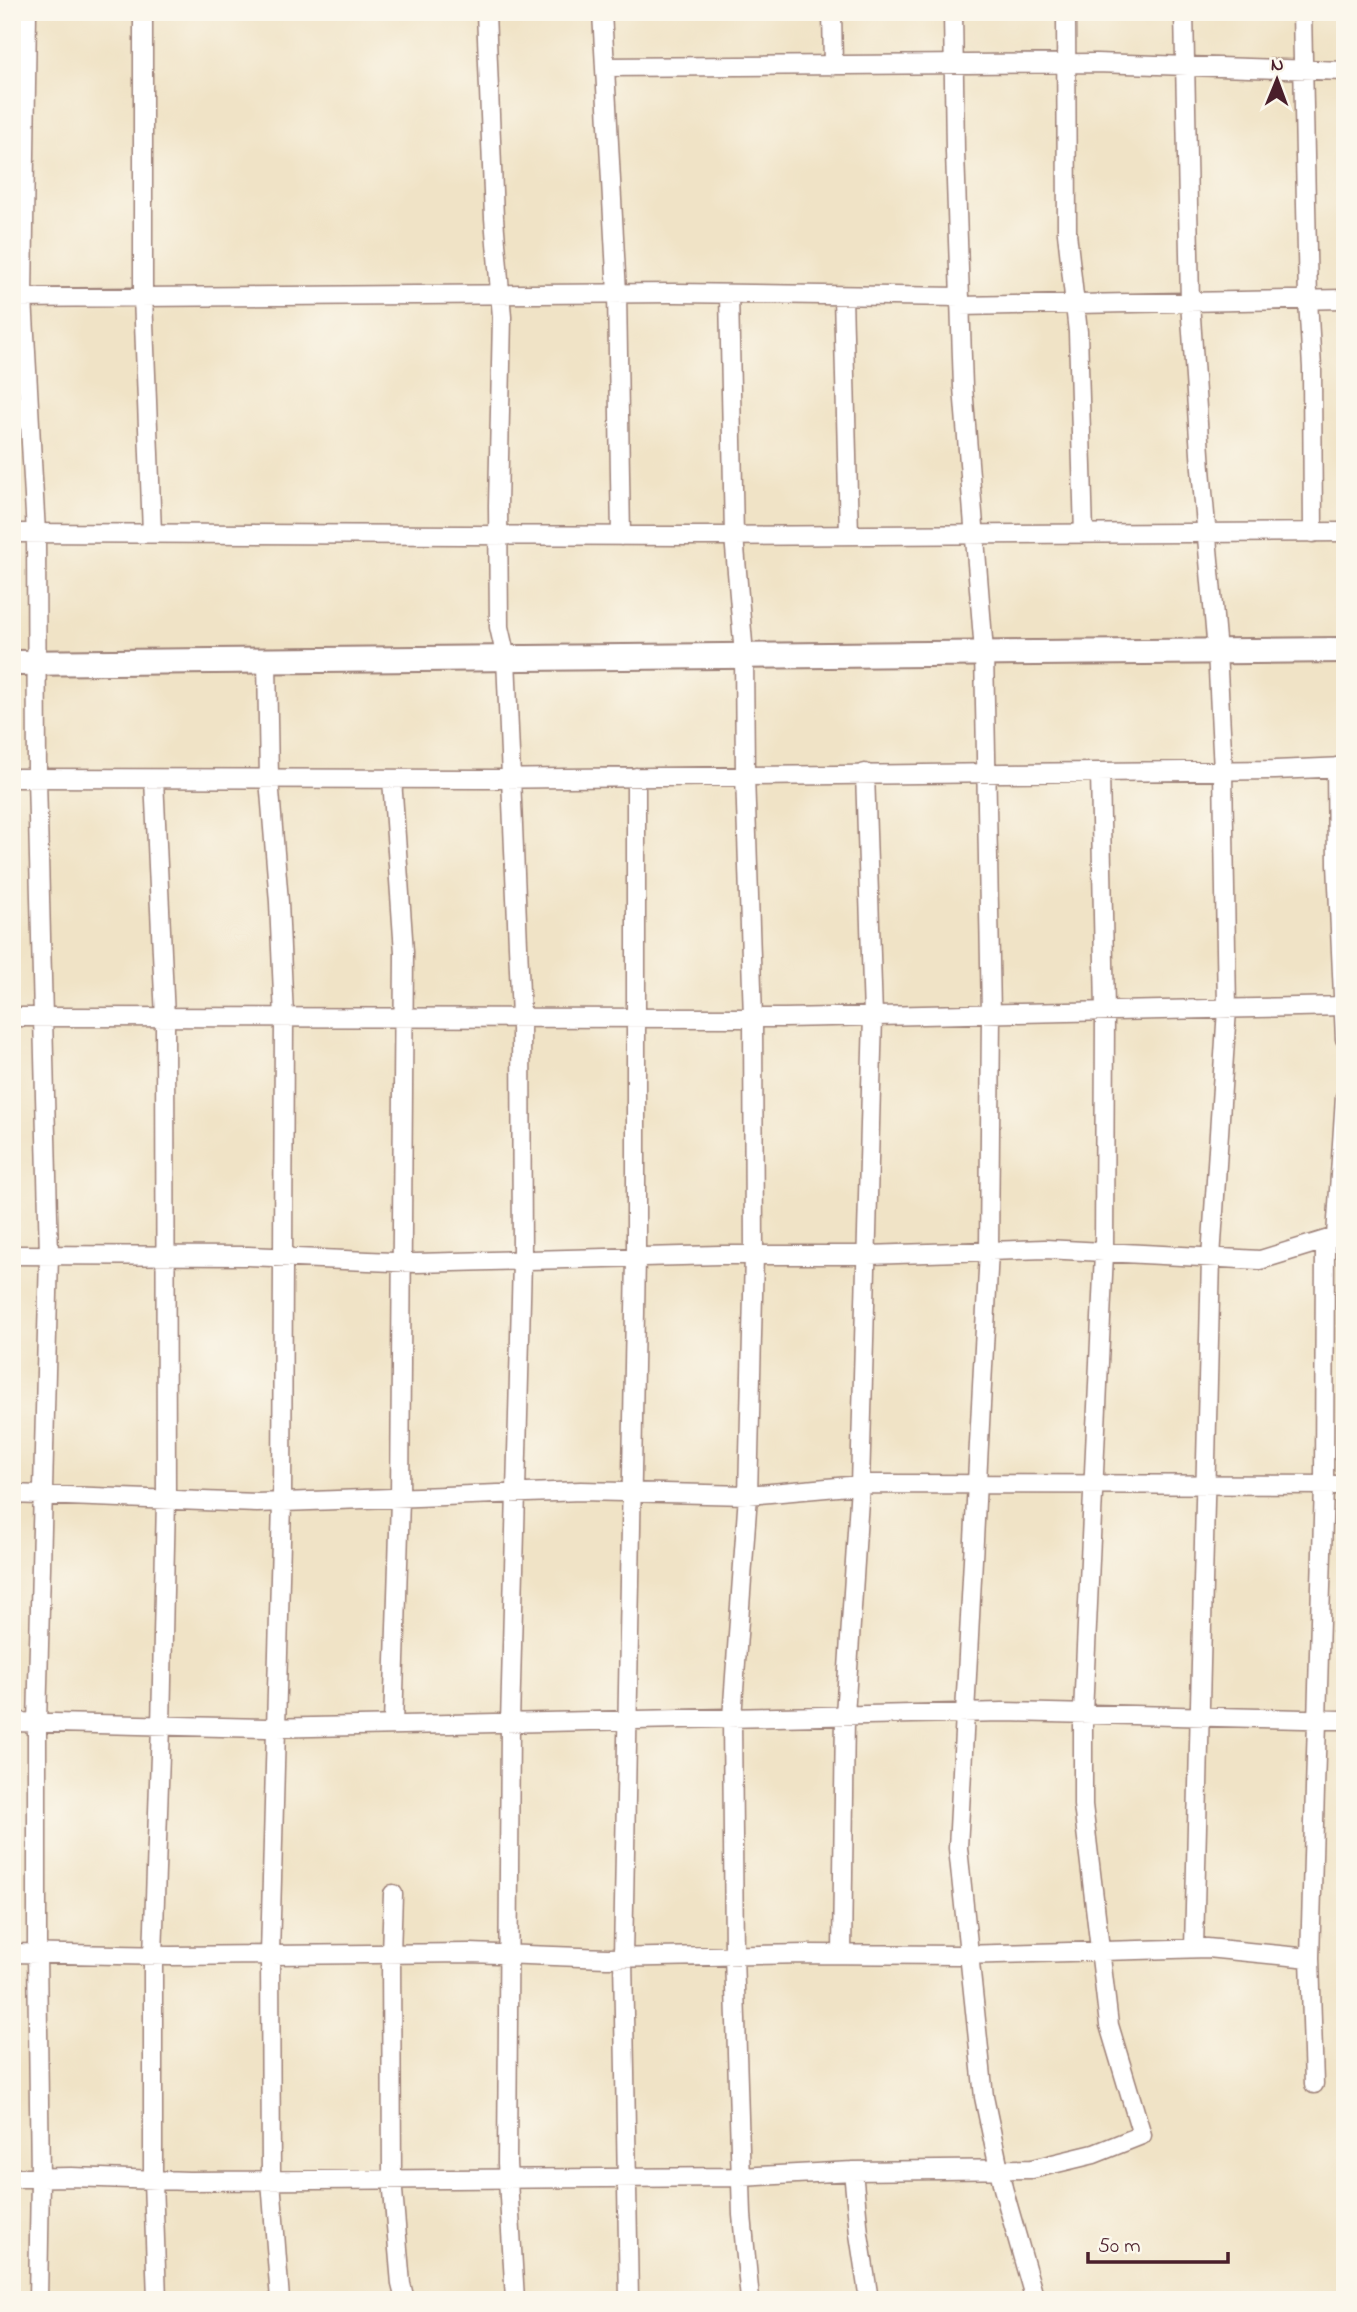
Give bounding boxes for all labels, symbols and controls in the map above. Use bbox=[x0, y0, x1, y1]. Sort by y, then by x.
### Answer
north arrow bbox=[1242, 46, 1312, 116]
text: N bbox=[1271, 52, 1284, 79]
scale bar bbox=[1088, 2221, 1228, 2265]
text: 50 m bbox=[1098, 2232, 1141, 2262]

